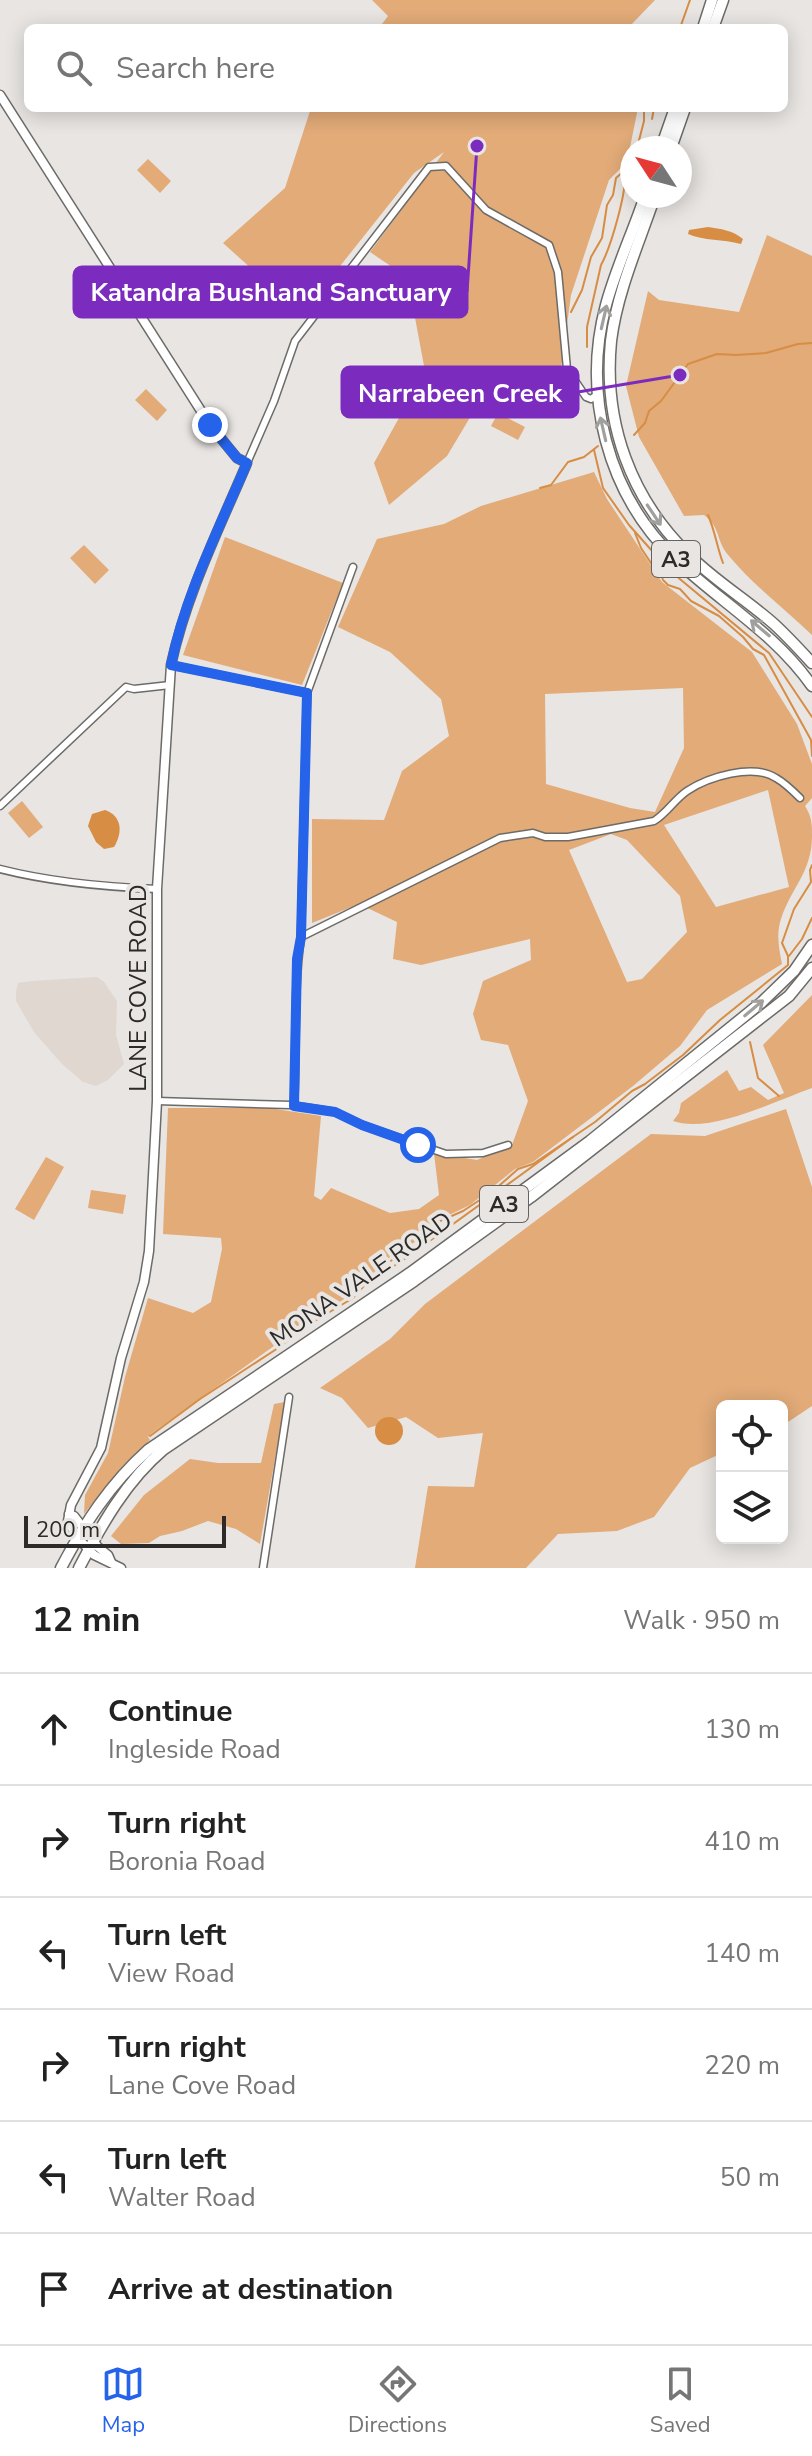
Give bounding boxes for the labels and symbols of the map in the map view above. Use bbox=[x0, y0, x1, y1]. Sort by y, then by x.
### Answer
north arrow bbox=[620, 136, 692, 208]
callout: Katandra Bushland Sanctuary bbox=[74, 267, 467, 317]
text: Katandra Bushland Sanctuary bbox=[90, 275, 452, 310]
one-way arrow bbox=[597, 305, 612, 330]
callout: Narrabeen Creek bbox=[342, 367, 578, 417]
text: Narrabeen Creek bbox=[358, 376, 563, 411]
route end bbox=[192, 407, 228, 443]
one-way arrow bbox=[595, 417, 610, 443]
one-way arrow bbox=[646, 504, 662, 526]
road number: A3 bbox=[652, 541, 700, 577]
one-way arrow bbox=[750, 619, 770, 637]
street label: LANE COVE ROAD bbox=[122, 884, 154, 1092]
one-way arrow bbox=[744, 999, 764, 1017]
route start bbox=[400, 1127, 436, 1163]
road number: A3 bbox=[480, 1186, 528, 1222]
street label: MONA VALE ROAD bbox=[264, 1204, 458, 1354]
scale bar bbox=[24, 1512, 226, 1548]

